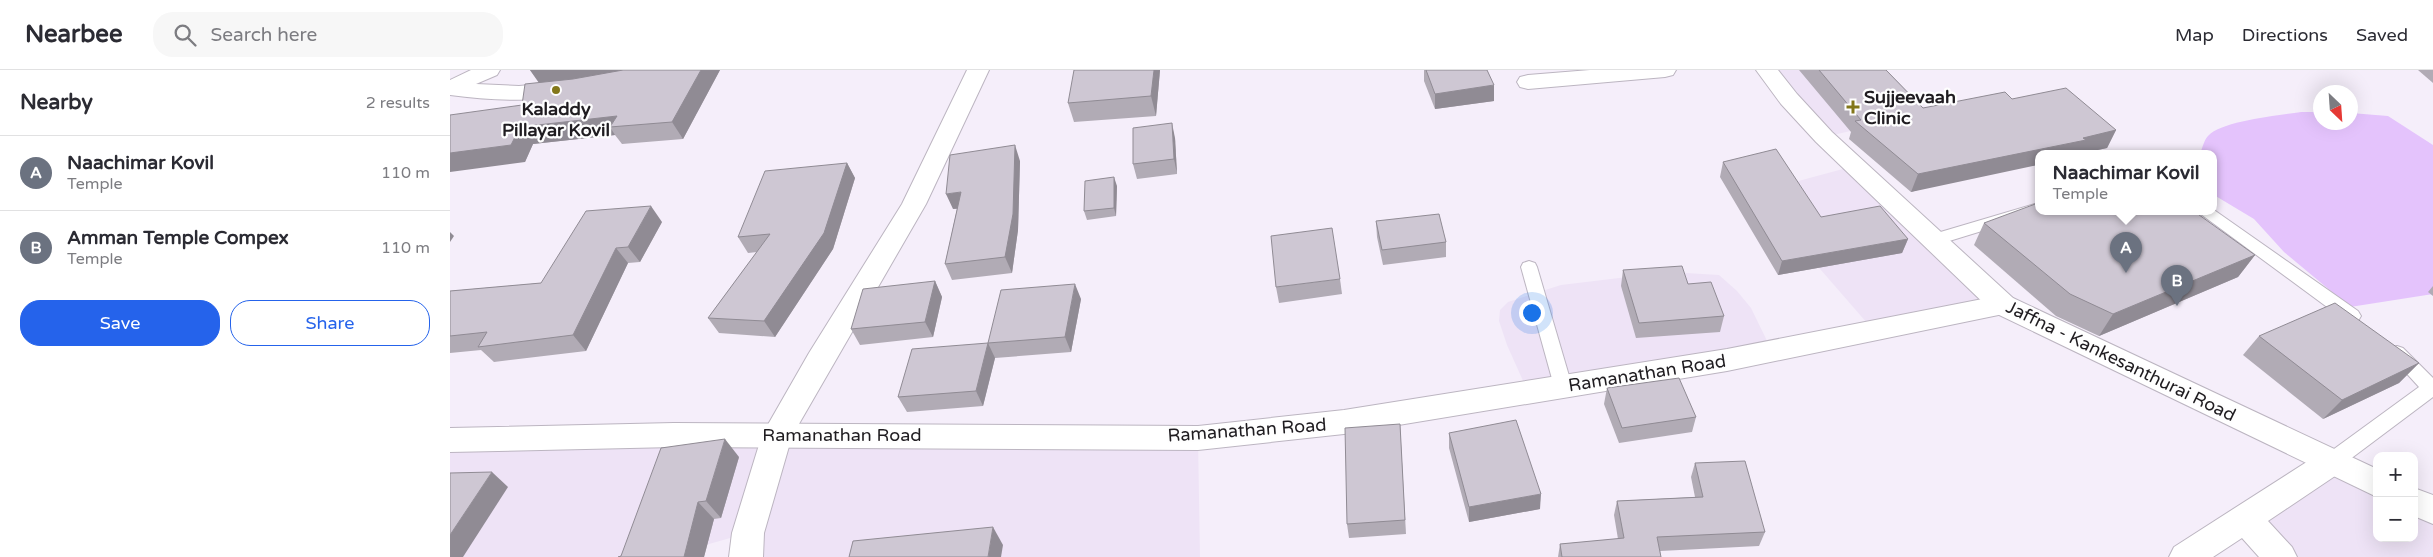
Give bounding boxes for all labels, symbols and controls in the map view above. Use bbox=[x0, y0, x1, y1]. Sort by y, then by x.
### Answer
search box bbox=[153, 12, 503, 57]
text: Nearbee bbox=[25, 20, 123, 49]
icon: search bbox=[171, 21, 199, 49]
text: Search here bbox=[211, 24, 317, 46]
text: Map bbox=[2175, 24, 2214, 46]
text: Directions bbox=[2242, 24, 2328, 46]
text: Saved bbox=[2356, 24, 2408, 46]
marker: Kaladdy Pillayar Kovil bbox=[550, 84, 562, 96]
north arrow bbox=[2313, 85, 2358, 130]
place label: Sujjeevaah Clinic bbox=[1864, 86, 1956, 129]
text: Nearby bbox=[20, 90, 93, 115]
text: 2 results bbox=[366, 93, 430, 113]
place label: Kaladdy Pillayar Kovil bbox=[502, 98, 610, 141]
marker: Sujjeevaah Clinic bbox=[1846, 100, 1860, 114]
popup bbox=[2035, 150, 2217, 215]
text: Naachimar Kovil bbox=[67, 152, 214, 174]
text: Naachimar Kovil bbox=[2052, 162, 2200, 184]
text: A bbox=[30, 163, 42, 183]
text: 110 m bbox=[381, 163, 430, 183]
text: Temple bbox=[67, 174, 123, 194]
text: Temple bbox=[2052, 184, 2108, 204]
text: Amman Temple Compex bbox=[67, 227, 289, 249]
pin: A bbox=[2110, 232, 2142, 273]
text: B bbox=[30, 238, 42, 258]
text: 110 m bbox=[381, 238, 430, 258]
text: Temple bbox=[67, 249, 123, 269]
pin: B bbox=[2161, 265, 2193, 306]
street label: Jaffna - Kankesanthurai Road bbox=[2003, 296, 2239, 426]
button: Save bbox=[20, 300, 220, 346]
button: Share bbox=[230, 300, 430, 346]
your location bbox=[1519, 300, 1545, 326]
street label: Ramanathan Road bbox=[1567, 350, 1727, 396]
street label: Ramanathan Road bbox=[1167, 413, 1327, 447]
street label: Ramanathan Road bbox=[762, 424, 922, 446]
map controls bbox=[2373, 452, 2418, 542]
button: + bbox=[2373, 452, 2418, 497]
button: − bbox=[2373, 497, 2418, 542]

